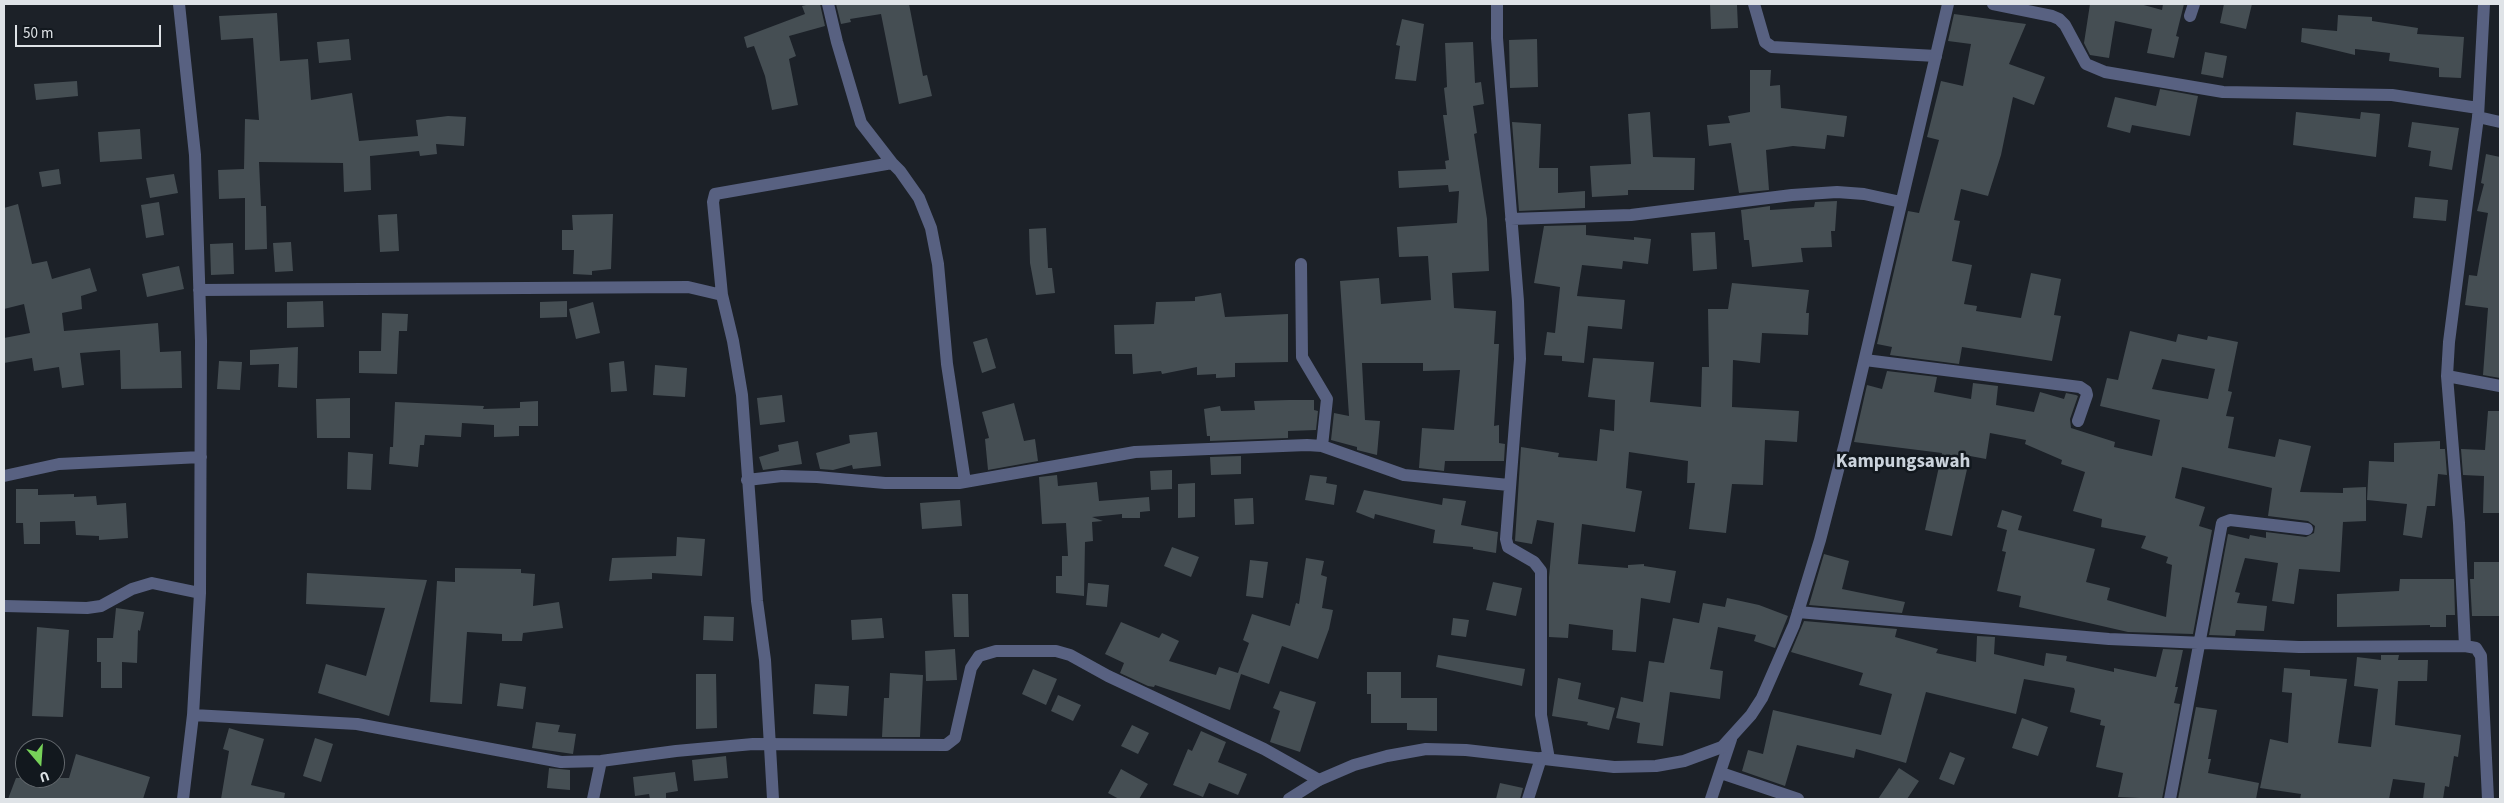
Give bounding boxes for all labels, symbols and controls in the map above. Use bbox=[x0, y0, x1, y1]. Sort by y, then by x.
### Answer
scale bar bbox=[18, 15, 164, 47]
text: 50 m bbox=[23, 23, 53, 44]
district label: Kampungsawah bbox=[1836, 452, 1970, 474]
north arrow bbox=[15, 738, 65, 788]
text: U bbox=[37, 765, 52, 787]

